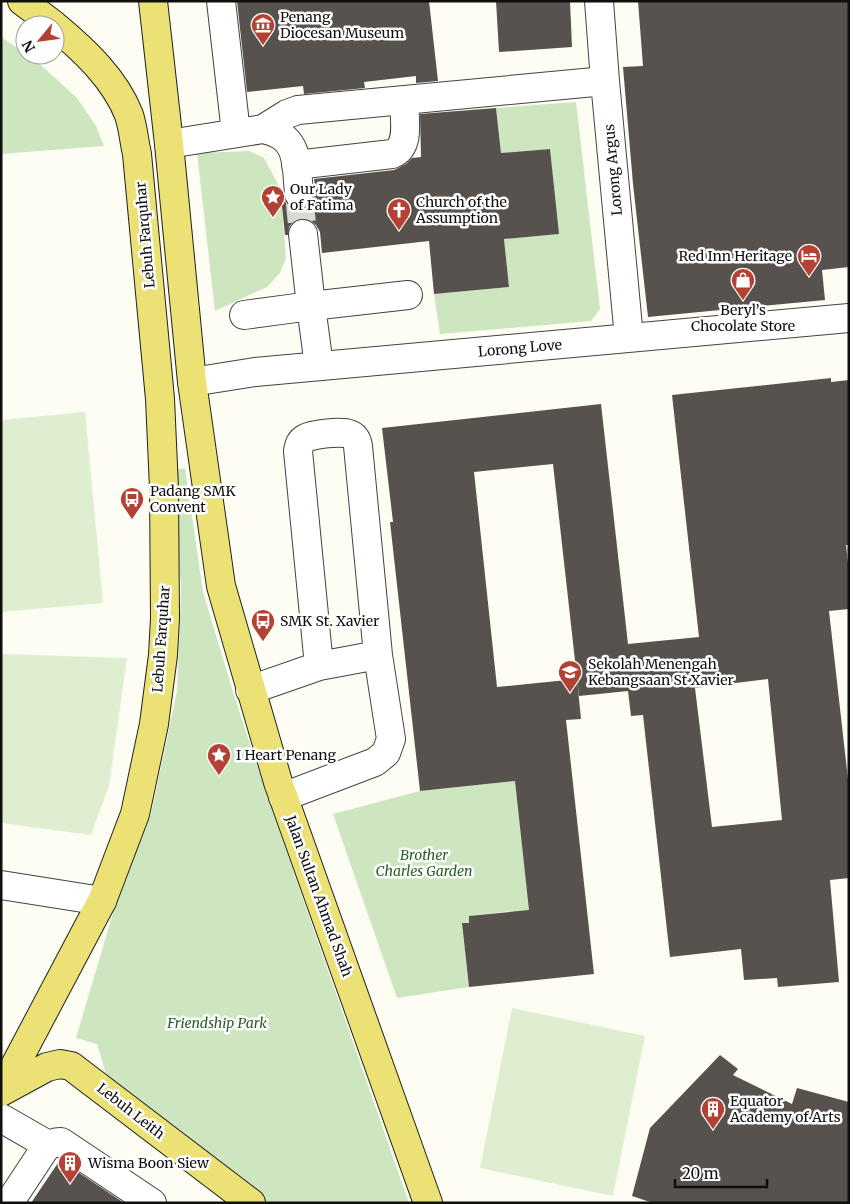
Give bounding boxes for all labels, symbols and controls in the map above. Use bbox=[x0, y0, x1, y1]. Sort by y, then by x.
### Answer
place label: Penang Diocesan Museum bbox=[280, 8, 404, 42]
museum icon: Penang Diocesan Museum bbox=[250, 12, 276, 46]
north arrow bbox=[15, 15, 65, 65]
text: N bbox=[18, 37, 39, 56]
street label: Lorong Argus bbox=[600, 123, 626, 217]
place label: Our Lady of Fatima bbox=[290, 180, 354, 214]
street label: Lebuh Farquhar bbox=[131, 181, 159, 289]
place icon: Our Lady of Fatima bbox=[260, 184, 286, 218]
place label: Church of the Assumption bbox=[415, 193, 507, 227]
church icon: Church of the Assumption bbox=[386, 197, 412, 231]
hotel icon: Red Inn Heritage bbox=[796, 243, 822, 277]
place label: Red Inn Heritage bbox=[679, 247, 792, 265]
shop icon: Beryl’s Chocolate Store bbox=[730, 267, 756, 301]
place label: Beryl’s Chocolate Store bbox=[691, 301, 795, 335]
street label: Lorong Love bbox=[477, 335, 563, 361]
place label: Padang SMK Convent bbox=[150, 482, 236, 516]
bus stop icon: Padang SMK Convent bbox=[119, 486, 145, 520]
street label: Lebuh Farquhar bbox=[148, 585, 174, 693]
bus stop icon: SMK St. Xavier bbox=[250, 608, 276, 642]
place label: SMK St. Xavier bbox=[280, 612, 379, 630]
place label: Sekolah Menengah Kebangsaan St Xavier bbox=[588, 655, 734, 689]
school or university icon: Sekolah Menengah Kebangsaan St Xavier bbox=[557, 659, 583, 693]
place icon: I Heart Penang bbox=[206, 742, 232, 776]
place label: I Heart Penang bbox=[236, 746, 336, 764]
street label: Jalan Sultan Ahmad Shah bbox=[281, 812, 357, 979]
park label: Brother Charles Garden bbox=[376, 846, 472, 880]
park label: Friendship Park bbox=[166, 1014, 267, 1032]
street label: Lebuh Leith bbox=[94, 1079, 168, 1143]
place label: Equator Academy of Arts bbox=[729, 1092, 841, 1126]
building icon: Equator Academy of Arts bbox=[700, 1096, 726, 1130]
building icon: Wisma Boon Siew bbox=[57, 1150, 83, 1184]
place label: Wisma Boon Siew bbox=[87, 1154, 209, 1172]
scale bar bbox=[675, 1156, 768, 1188]
text: 20 m bbox=[682, 1164, 719, 1183]

